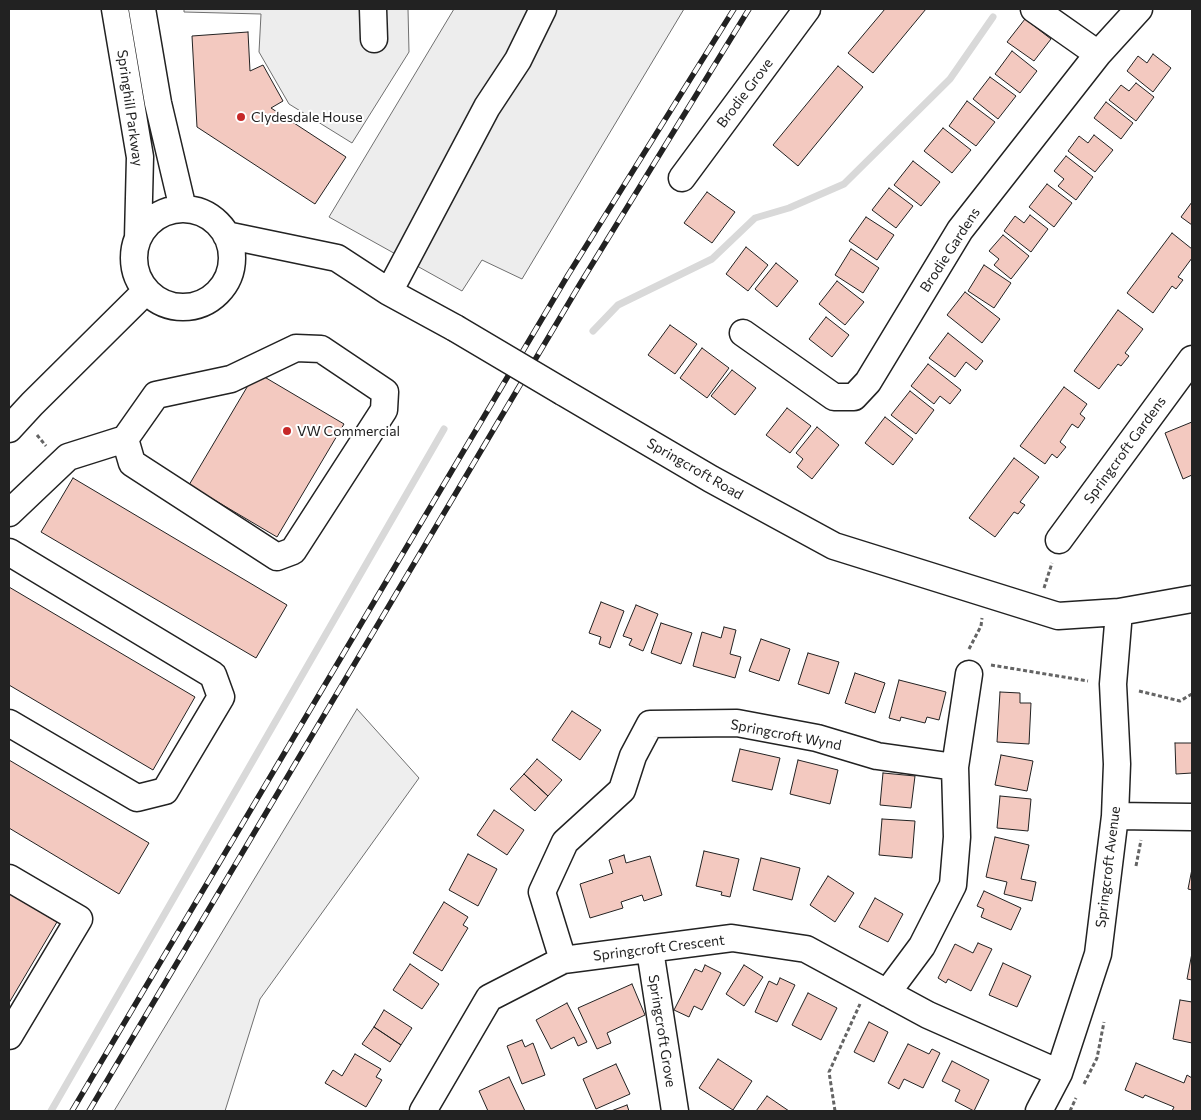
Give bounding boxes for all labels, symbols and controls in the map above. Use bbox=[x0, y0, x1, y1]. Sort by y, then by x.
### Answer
street label: Springhill Parkway bbox=[114, 49, 146, 167]
street label: Brodie Grove bbox=[713, 55, 777, 131]
place label: Clydesdale House bbox=[251, 109, 363, 125]
marker: Clydesdale House bbox=[235, 111, 247, 123]
street label: Brodie Gardens bbox=[916, 205, 984, 295]
street label: Springcroft Gardens bbox=[1080, 393, 1170, 507]
place label: VW Commercial bbox=[297, 423, 400, 439]
marker: VW Commercial bbox=[281, 425, 293, 437]
street label: Springcroft Road bbox=[644, 435, 746, 503]
street label: Springcroft Wynd bbox=[729, 716, 843, 754]
street label: Springcroft Avenue bbox=[1092, 805, 1124, 929]
street label: Springcroft Crescent bbox=[592, 932, 726, 964]
street label: Springcroft Grove bbox=[645, 974, 679, 1088]

